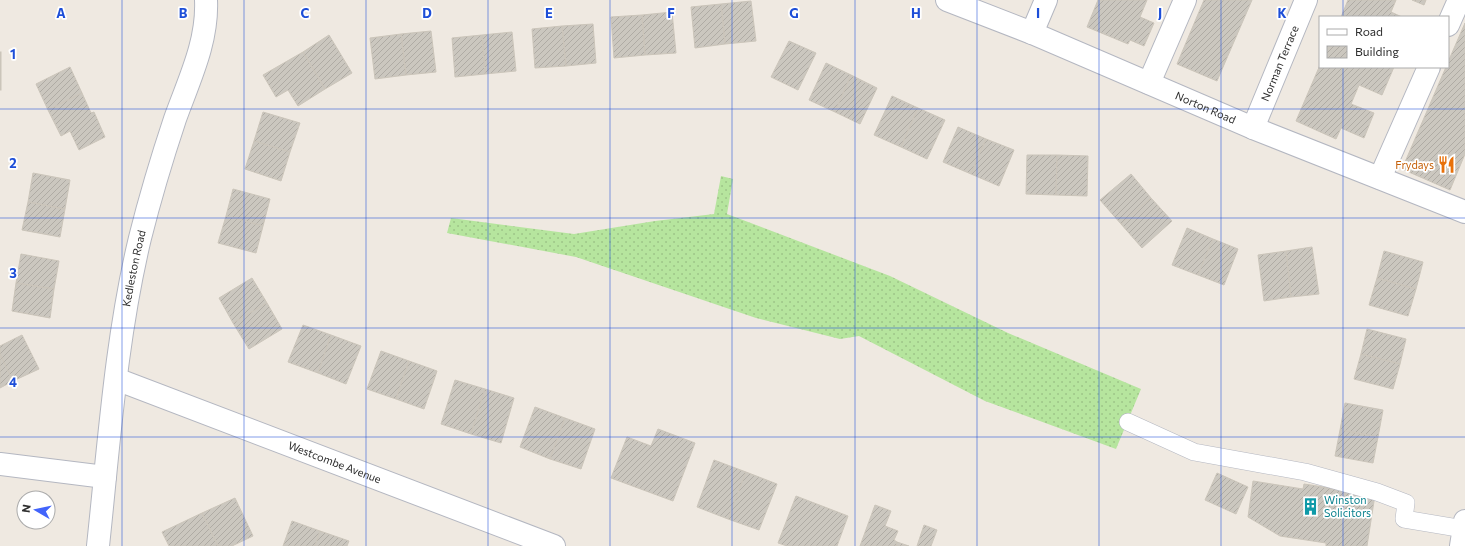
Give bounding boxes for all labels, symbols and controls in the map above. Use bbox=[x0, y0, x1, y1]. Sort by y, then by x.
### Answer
text: A bbox=[56, 5, 66, 21]
text: B bbox=[179, 5, 188, 21]
text: C bbox=[301, 5, 310, 21]
text: D bbox=[422, 5, 432, 21]
text: E bbox=[545, 5, 553, 21]
text: F bbox=[667, 5, 675, 21]
text: G bbox=[789, 5, 799, 21]
text: H bbox=[911, 5, 921, 21]
text: I bbox=[1036, 5, 1040, 21]
text: J bbox=[1158, 5, 1162, 21]
text: K bbox=[1277, 5, 1287, 21]
legend bbox=[1319, 16, 1449, 68]
street label: Norman Terrace bbox=[1258, 23, 1301, 103]
text: Road bbox=[1355, 24, 1383, 38]
text: Building bbox=[1355, 44, 1399, 58]
text: 1 bbox=[10, 46, 16, 62]
street label: Norton Road bbox=[1174, 88, 1238, 126]
text: 2 bbox=[9, 155, 17, 171]
restaurant icon: Frydays bbox=[1437, 155, 1457, 175]
place label: Frydays bbox=[1395, 158, 1434, 171]
street label: Kedleston Road bbox=[119, 229, 148, 308]
text: 3 bbox=[9, 265, 17, 281]
text: 4 bbox=[9, 374, 17, 390]
street label: Westcombe Avenue bbox=[286, 438, 383, 486]
north arrow bbox=[16, 490, 56, 530]
place label: Winston Solicitors bbox=[1324, 493, 1371, 519]
building icon: Winston Solicitors bbox=[1301, 496, 1321, 516]
text: N bbox=[19, 503, 33, 513]

